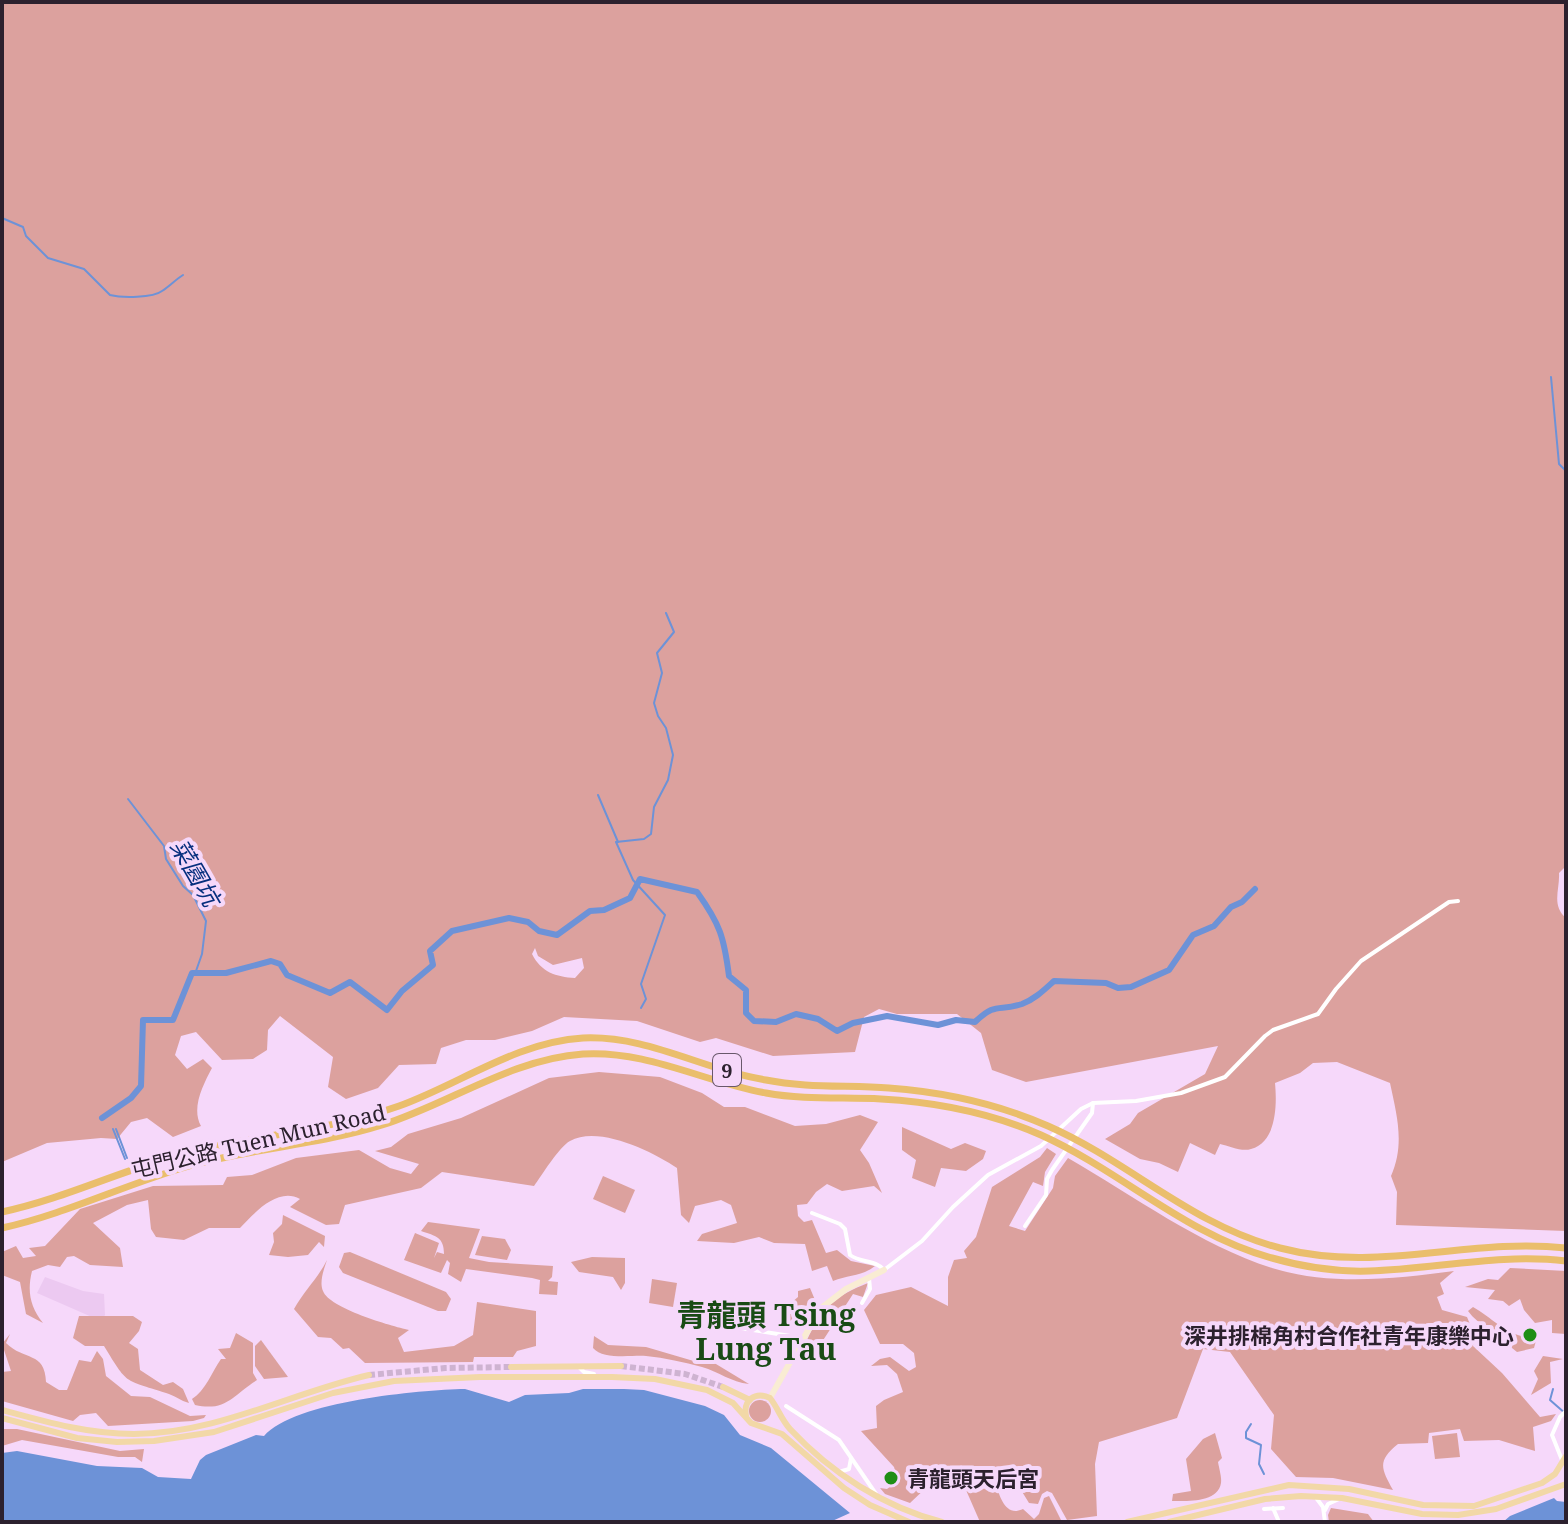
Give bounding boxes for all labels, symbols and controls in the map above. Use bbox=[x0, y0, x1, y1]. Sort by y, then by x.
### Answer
water label: 菜園坑 bbox=[164, 833, 230, 914]
road number: 9 bbox=[713, 1054, 741, 1086]
street label: 屯門公路 Tuen Mun Road bbox=[128, 1096, 389, 1184]
district label: 青龍頭 Tsing Lung Tau bbox=[676, 1294, 856, 1369]
place label: 深井排棉角村合作社青年康樂中心 bbox=[1184, 1320, 1514, 1350]
marker: 深井排棉角村合作社青年康樂中心 bbox=[1521, 1326, 1539, 1344]
place label: 青龍頭天后宮 bbox=[907, 1463, 1039, 1493]
marker: 青龍頭天后宮 bbox=[882, 1469, 900, 1487]

